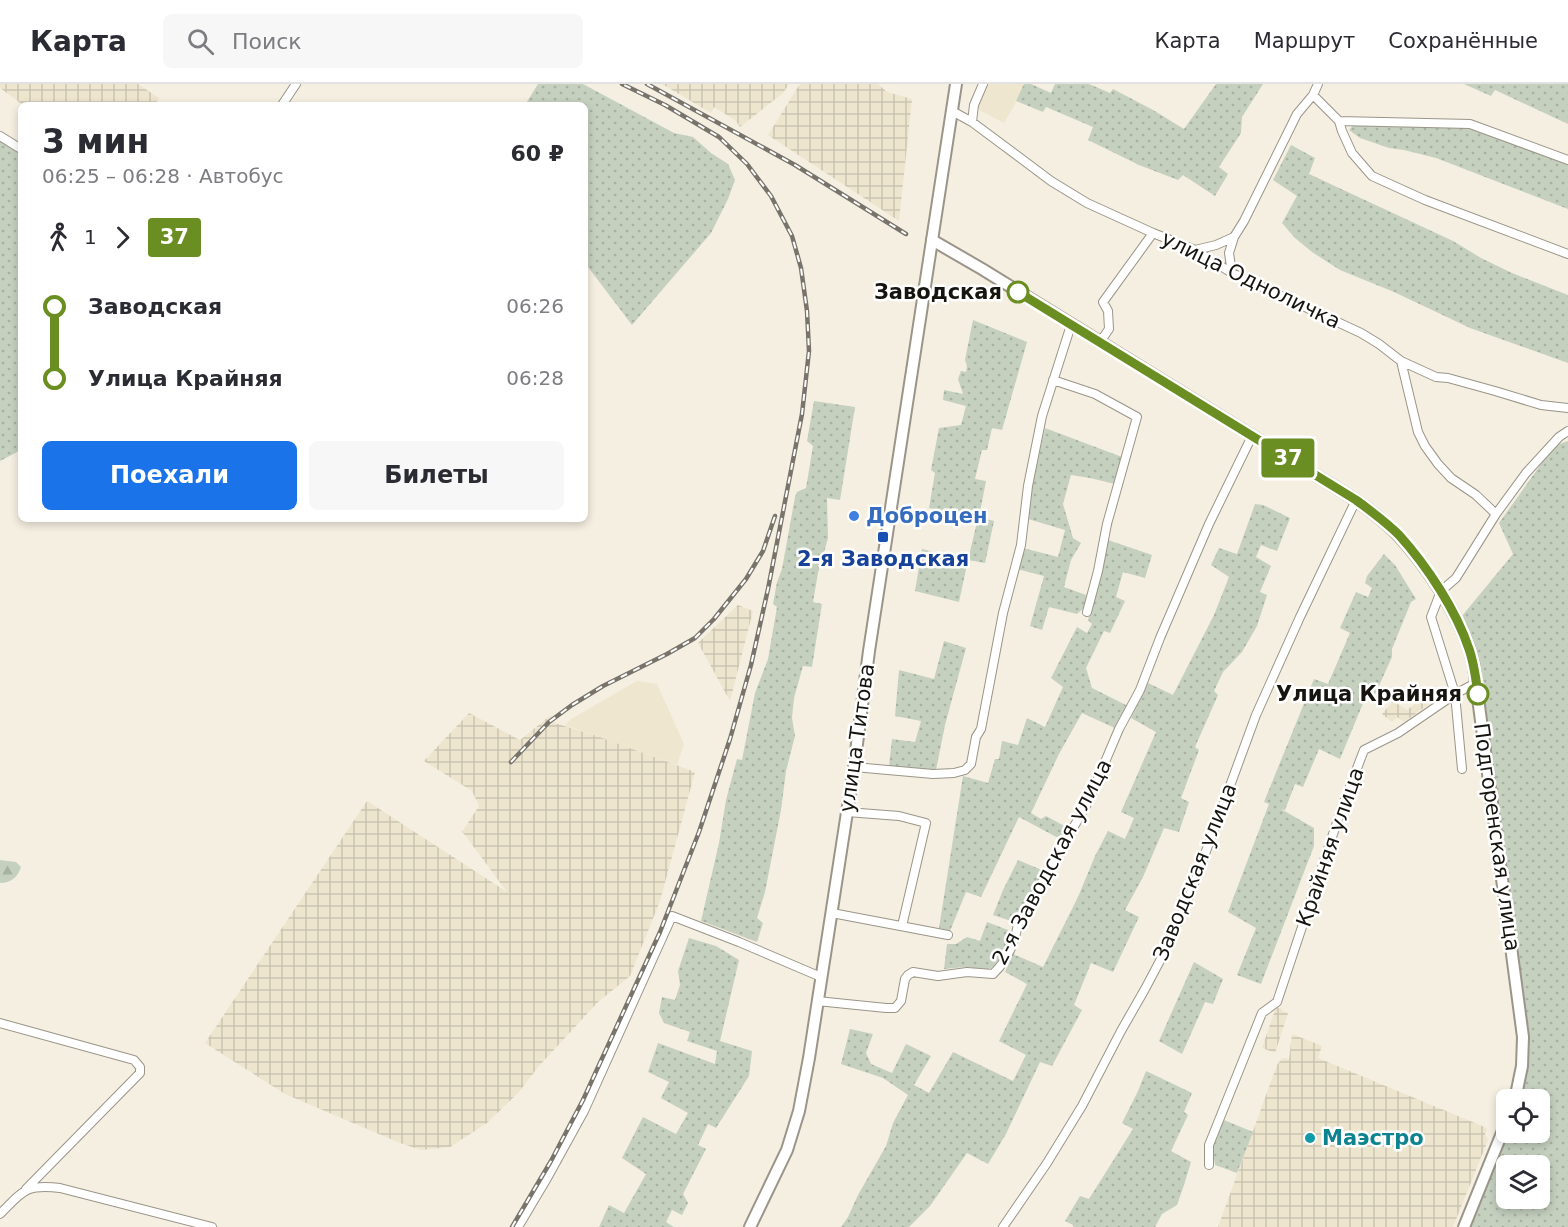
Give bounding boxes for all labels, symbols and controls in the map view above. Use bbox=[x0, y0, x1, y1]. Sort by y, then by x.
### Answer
search box bbox=[163, 14, 583, 68]
text: Карта bbox=[30, 25, 127, 58]
icon: search bbox=[184, 25, 217, 58]
text: Поиск bbox=[232, 29, 302, 54]
text: Карта bbox=[1155, 29, 1221, 53]
text: Маршрут bbox=[1254, 29, 1355, 53]
text: Сохранённые bbox=[1388, 29, 1538, 53]
text: 3 мин bbox=[42, 122, 149, 161]
text: 60 ₽ bbox=[510, 141, 564, 166]
text: 06:25 – 06:28 · Автобус bbox=[42, 164, 284, 188]
icon: walk bbox=[42, 221, 75, 254]
icon: forward bbox=[106, 221, 139, 254]
text: 1 bbox=[84, 225, 97, 249]
text: 37 bbox=[160, 225, 189, 249]
street label: улица Одноличка bbox=[1158, 226, 1344, 334]
place label: Заводская bbox=[874, 280, 1002, 304]
marker: Заводская bbox=[1007, 281, 1029, 303]
text: Заводская bbox=[88, 294, 222, 319]
text: 06:26 bbox=[506, 294, 564, 318]
text: Улица Крайняя bbox=[88, 366, 283, 391]
text: 06:28 bbox=[506, 366, 564, 390]
line badge: 37 bbox=[1261, 438, 1315, 478]
button: Поехали bbox=[42, 441, 297, 510]
button: Билеты bbox=[309, 441, 564, 510]
text: 37 bbox=[1273, 446, 1303, 470]
place label: Доброцен bbox=[866, 504, 988, 528]
marker: Доброцен bbox=[847, 509, 861, 523]
marker: 2-я Заводская bbox=[876, 530, 890, 544]
place label: 2-я Заводская bbox=[797, 547, 969, 571]
street label: улица Титова bbox=[835, 662, 879, 814]
place label: Улица Крайняя bbox=[1276, 682, 1462, 706]
marker: Улица Крайняя bbox=[1467, 683, 1489, 705]
street label: Подгоренская улица bbox=[1469, 721, 1525, 953]
street label: 2-я Заводская улица bbox=[988, 755, 1116, 969]
street label: Крайняя улица bbox=[1291, 764, 1369, 930]
street label: Заводская улица bbox=[1148, 780, 1242, 964]
map controls bbox=[1496, 1089, 1550, 1209]
button: locate bbox=[1496, 1089, 1550, 1143]
place label: Маэстро bbox=[1322, 1126, 1424, 1150]
marker: Маэстро bbox=[1303, 1131, 1317, 1145]
button: layers bbox=[1496, 1155, 1550, 1209]

